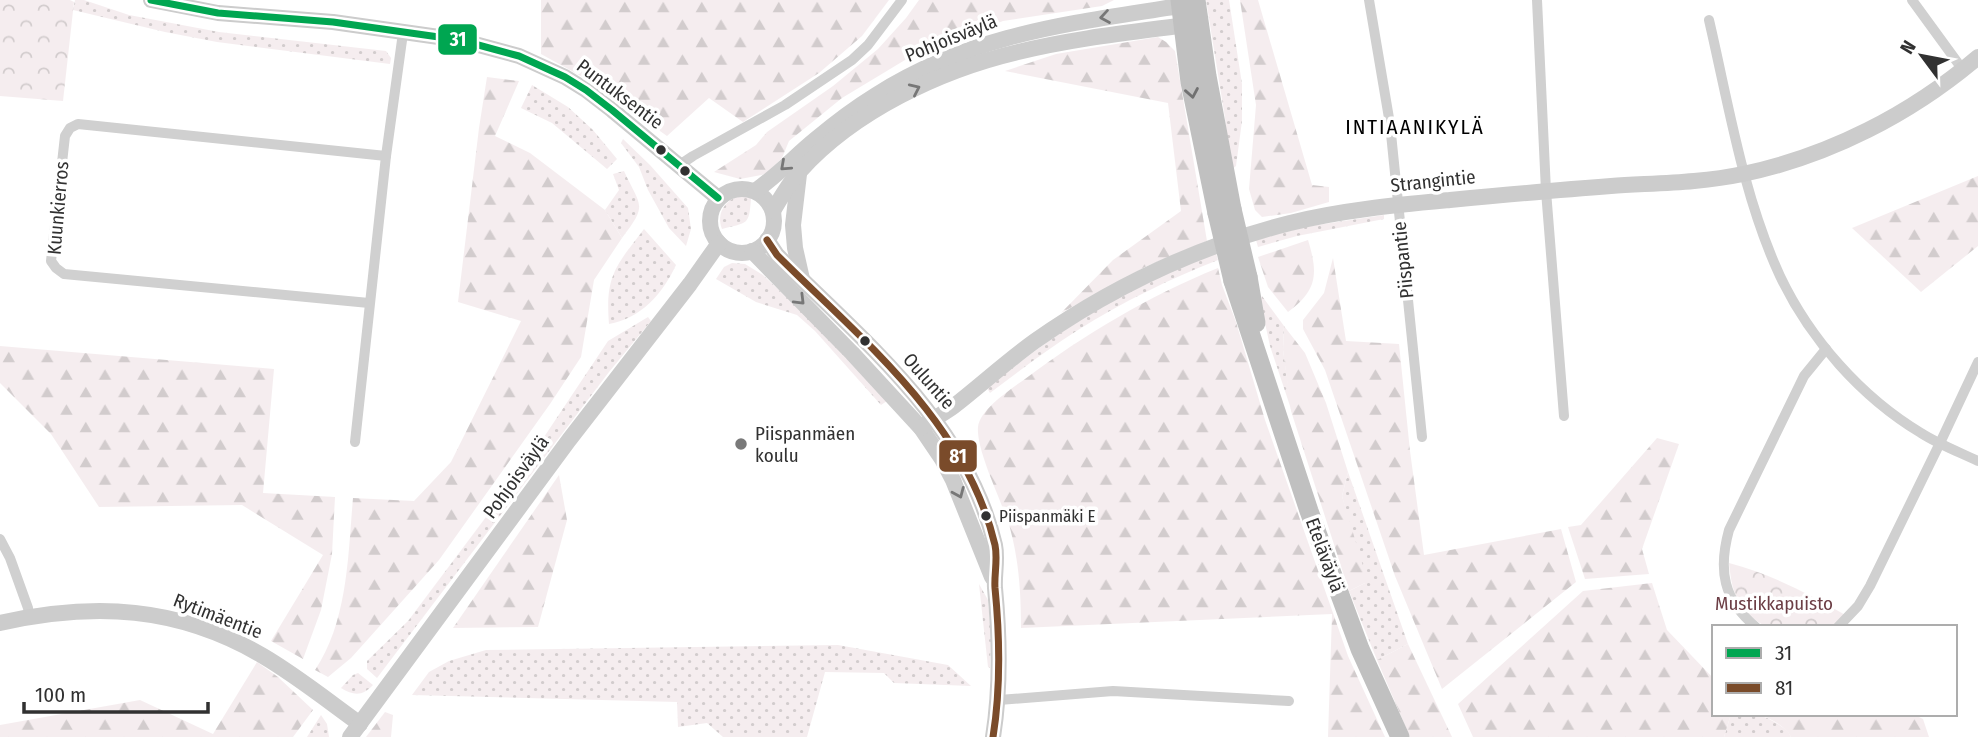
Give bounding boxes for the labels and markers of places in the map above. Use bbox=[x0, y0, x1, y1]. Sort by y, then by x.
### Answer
unlabelled marker bbox=[654, 143, 668, 157]
unlabelled marker bbox=[678, 164, 692, 178]
unlabelled marker bbox=[858, 334, 872, 348]
place label: Piispanmäen koulu bbox=[755, 422, 855, 467]
marker: Piispanmäen koulu bbox=[733, 436, 749, 452]
place label: Piispanmäki E bbox=[999, 506, 1096, 527]
marker: Piispanmäki E bbox=[979, 509, 993, 523]

